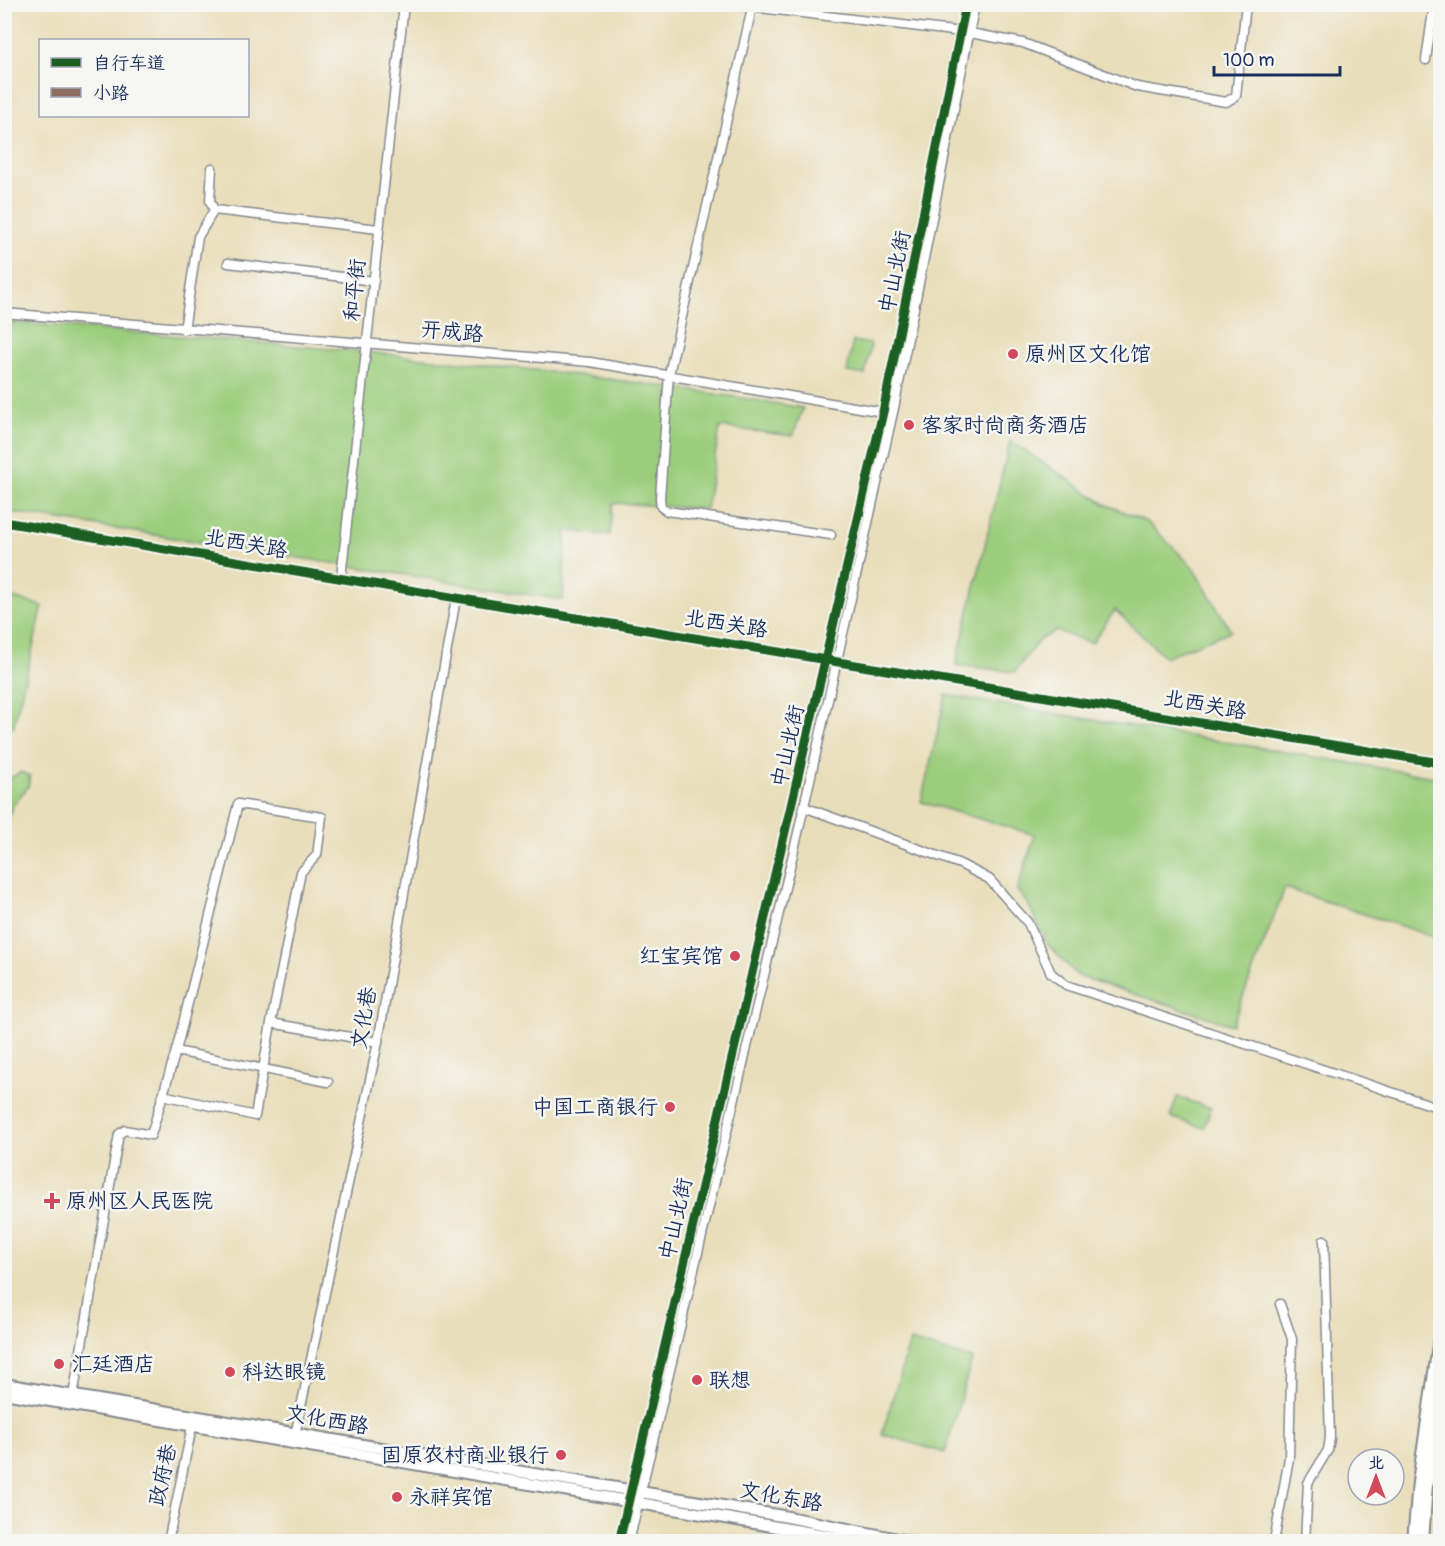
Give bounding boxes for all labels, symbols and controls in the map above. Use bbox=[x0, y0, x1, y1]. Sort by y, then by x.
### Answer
legend bbox=[39, 39, 249, 117]
scale bar bbox=[1214, 39, 1340, 77]
text: 100 m bbox=[1223, 49, 1275, 72]
text: 自行车道 bbox=[93, 52, 165, 75]
text: 小路 bbox=[93, 82, 129, 105]
street label: 中山北街 bbox=[873, 228, 917, 316]
street label: 和平街 bbox=[338, 257, 372, 323]
street label: 开成路 bbox=[419, 316, 485, 348]
place label: 原州区文化馆 bbox=[1025, 341, 1151, 368]
marker: 原州区文化馆 bbox=[1006, 347, 1020, 361]
place label: 客家时尚商务酒店 bbox=[921, 412, 1089, 439]
marker: 客家时尚商务酒店 bbox=[902, 418, 916, 432]
street label: 北西关路 bbox=[202, 523, 290, 565]
street label: 北西关路 bbox=[682, 604, 770, 644]
street label: 北西关路 bbox=[1161, 684, 1249, 726]
street label: 中山北街 bbox=[765, 702, 811, 790]
place label: 红宝宾馆 bbox=[639, 943, 723, 970]
marker: 红宝宾馆 bbox=[728, 949, 742, 963]
street label: 文化巷 bbox=[345, 985, 383, 1051]
place label: 中国工商银行 bbox=[532, 1094, 658, 1121]
marker: 中国工商银行 bbox=[663, 1100, 677, 1114]
street label: 中山北街 bbox=[653, 1175, 699, 1263]
place label: 原州区人民医院 bbox=[66, 1188, 213, 1215]
marker: 原州区人民医院 bbox=[43, 1192, 61, 1210]
place label: 汇廷酒店 bbox=[71, 1351, 155, 1378]
marker: 汇廷酒店 bbox=[52, 1357, 66, 1371]
place label: 科达眼镜 bbox=[242, 1359, 326, 1386]
marker: 科达眼镜 bbox=[223, 1365, 237, 1379]
place label: 联想 bbox=[709, 1367, 751, 1394]
marker: 联想 bbox=[690, 1373, 704, 1387]
street label: 文化西路 bbox=[283, 1399, 371, 1441]
street label: 政府巷 bbox=[143, 1441, 183, 1509]
place label: 固原农村商业银行 bbox=[381, 1442, 549, 1469]
north arrow bbox=[1346, 1447, 1406, 1507]
marker: 固原农村商业银行 bbox=[554, 1448, 568, 1462]
text: 北 bbox=[1368, 1453, 1384, 1473]
street label: 文化东路 bbox=[737, 1476, 825, 1518]
place label: 永祥宾馆 bbox=[409, 1484, 493, 1511]
marker: 永祥宾馆 bbox=[390, 1490, 404, 1504]

